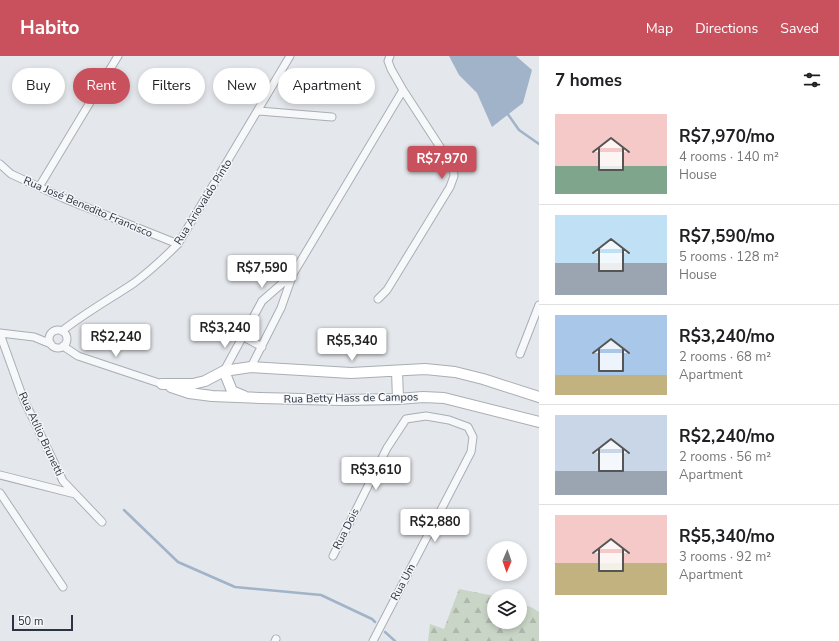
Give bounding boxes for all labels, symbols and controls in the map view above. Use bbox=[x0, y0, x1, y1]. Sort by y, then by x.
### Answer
text: Habito bbox=[20, 15, 79, 41]
text: Map bbox=[646, 19, 673, 38]
text: Directions bbox=[695, 19, 758, 38]
text: Saved bbox=[780, 19, 819, 38]
chip: Buy bbox=[12, 68, 65, 104]
chip: Rent bbox=[73, 68, 130, 104]
chip: Filters bbox=[138, 68, 205, 104]
chip: New bbox=[213, 68, 270, 104]
chip: Apartment bbox=[278, 68, 375, 104]
text: 7 homes bbox=[555, 69, 622, 92]
icon: filters bbox=[801, 69, 823, 91]
text: R$7,970/mo bbox=[679, 125, 775, 148]
icon: home bbox=[587, 130, 635, 178]
pin: R$7,970 bbox=[405, 146, 479, 180]
text: 4 rooms · 140 m² bbox=[679, 148, 779, 166]
text: R$7,970 bbox=[416, 150, 468, 168]
street label: Rua Ariovaldo Pinto bbox=[171, 156, 235, 248]
text: House bbox=[679, 166, 717, 184]
street label: Rua José Benedito Francisco bbox=[21, 173, 155, 241]
text: R$7,590/mo bbox=[679, 225, 775, 248]
icon: home bbox=[587, 231, 635, 279]
text: 5 rooms · 128 m² bbox=[679, 248, 779, 266]
pin: R$7,590 bbox=[225, 255, 299, 289]
text: R$7,590 bbox=[236, 259, 288, 277]
text: House bbox=[679, 266, 717, 284]
pin: R$3,240 bbox=[188, 315, 262, 349]
text: R$3,240 bbox=[199, 319, 251, 337]
pin: R$2,240 bbox=[79, 324, 153, 358]
text: R$3,240/mo bbox=[679, 325, 775, 348]
text: R$2,240 bbox=[90, 328, 142, 346]
pin: R$5,340 bbox=[315, 328, 389, 362]
icon: home bbox=[587, 331, 635, 379]
text: R$5,340 bbox=[326, 332, 378, 350]
text: 2 rooms · 68 m² bbox=[679, 348, 771, 366]
text: Apartment bbox=[679, 366, 742, 384]
street label: Rua Betty Hass de Campos bbox=[284, 389, 418, 407]
street label: Rua Atílio Brunetti bbox=[15, 390, 67, 478]
text: R$2,240/mo bbox=[679, 425, 775, 448]
icon: home bbox=[587, 431, 635, 479]
text: 2 rooms · 56 m² bbox=[679, 448, 771, 466]
pin: R$3,610 bbox=[339, 457, 413, 491]
text: R$3,610 bbox=[350, 461, 402, 479]
text: Apartment bbox=[679, 466, 742, 484]
street label: Rua Dois bbox=[329, 506, 363, 552]
pin: R$2,880 bbox=[398, 509, 472, 543]
text: R$2,880 bbox=[409, 513, 461, 531]
text: R$5,340/mo bbox=[679, 525, 775, 548]
icon: home bbox=[587, 531, 635, 579]
north arrow bbox=[487, 541, 527, 581]
map controls bbox=[487, 541, 527, 629]
text: 3 rooms · 92 m² bbox=[679, 548, 771, 566]
street label: Rua Um bbox=[387, 561, 419, 603]
text: Apartment bbox=[679, 566, 742, 584]
button: layers bbox=[487, 589, 527, 629]
scale bar bbox=[12, 613, 73, 632]
text: 50 m bbox=[18, 614, 43, 629]

